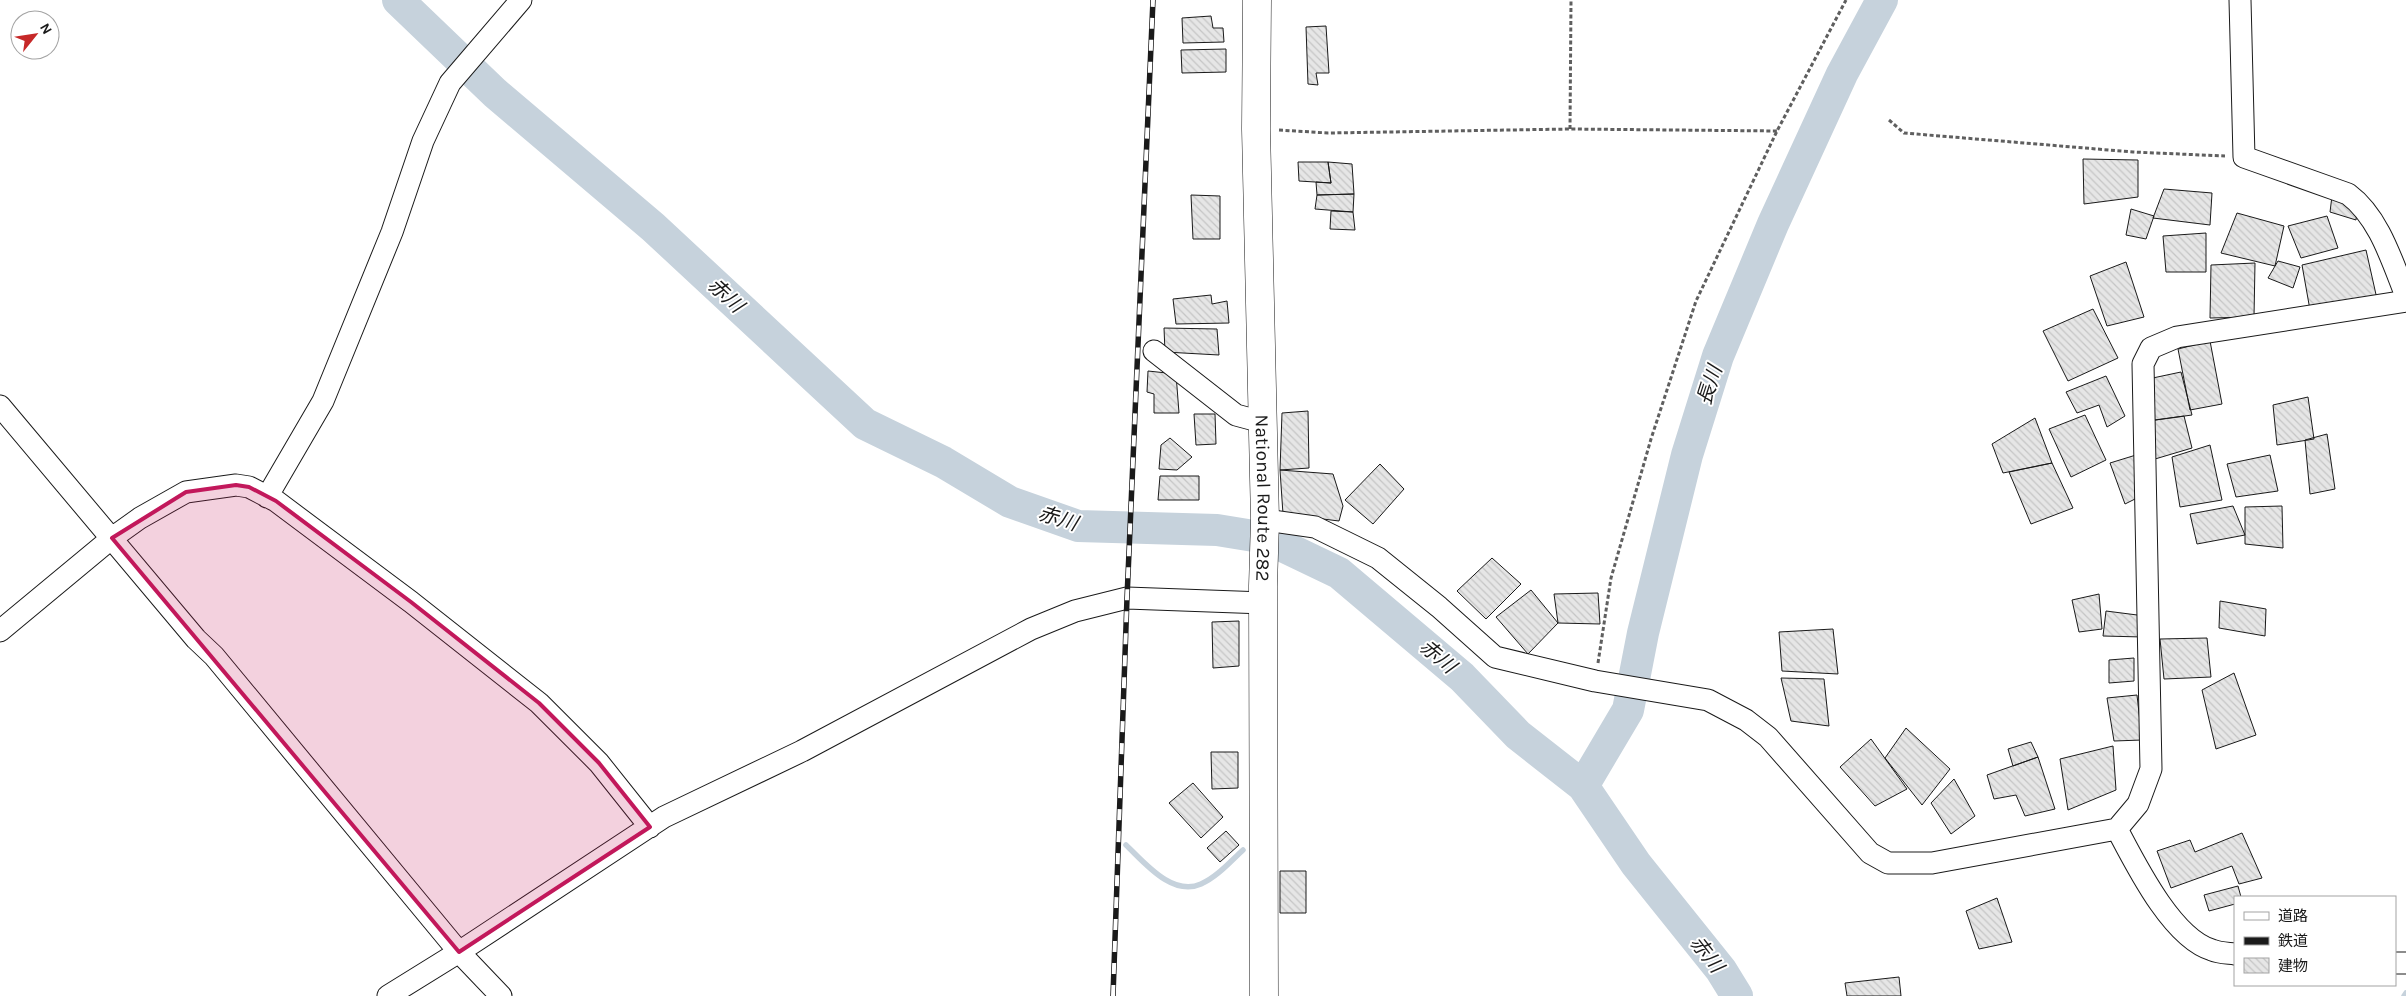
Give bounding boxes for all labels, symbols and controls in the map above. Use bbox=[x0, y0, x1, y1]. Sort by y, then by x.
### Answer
north arrow bbox=[10, 10, 60, 60]
text: N bbox=[36, 20, 56, 37]
water label: 赤川 bbox=[703, 273, 750, 319]
water label: 長川 bbox=[1692, 361, 1727, 408]
street label: National Route 282 bbox=[1251, 414, 1275, 582]
water label: 赤川 bbox=[1035, 502, 1082, 536]
water label: 赤川 bbox=[1415, 635, 1462, 679]
legend bbox=[2234, 896, 2396, 986]
text: 道路 bbox=[2278, 907, 2308, 925]
water label: 赤川 bbox=[1685, 931, 1729, 979]
text: 鉄道 bbox=[2278, 932, 2308, 950]
text: 建物 bbox=[2278, 957, 2308, 975]

